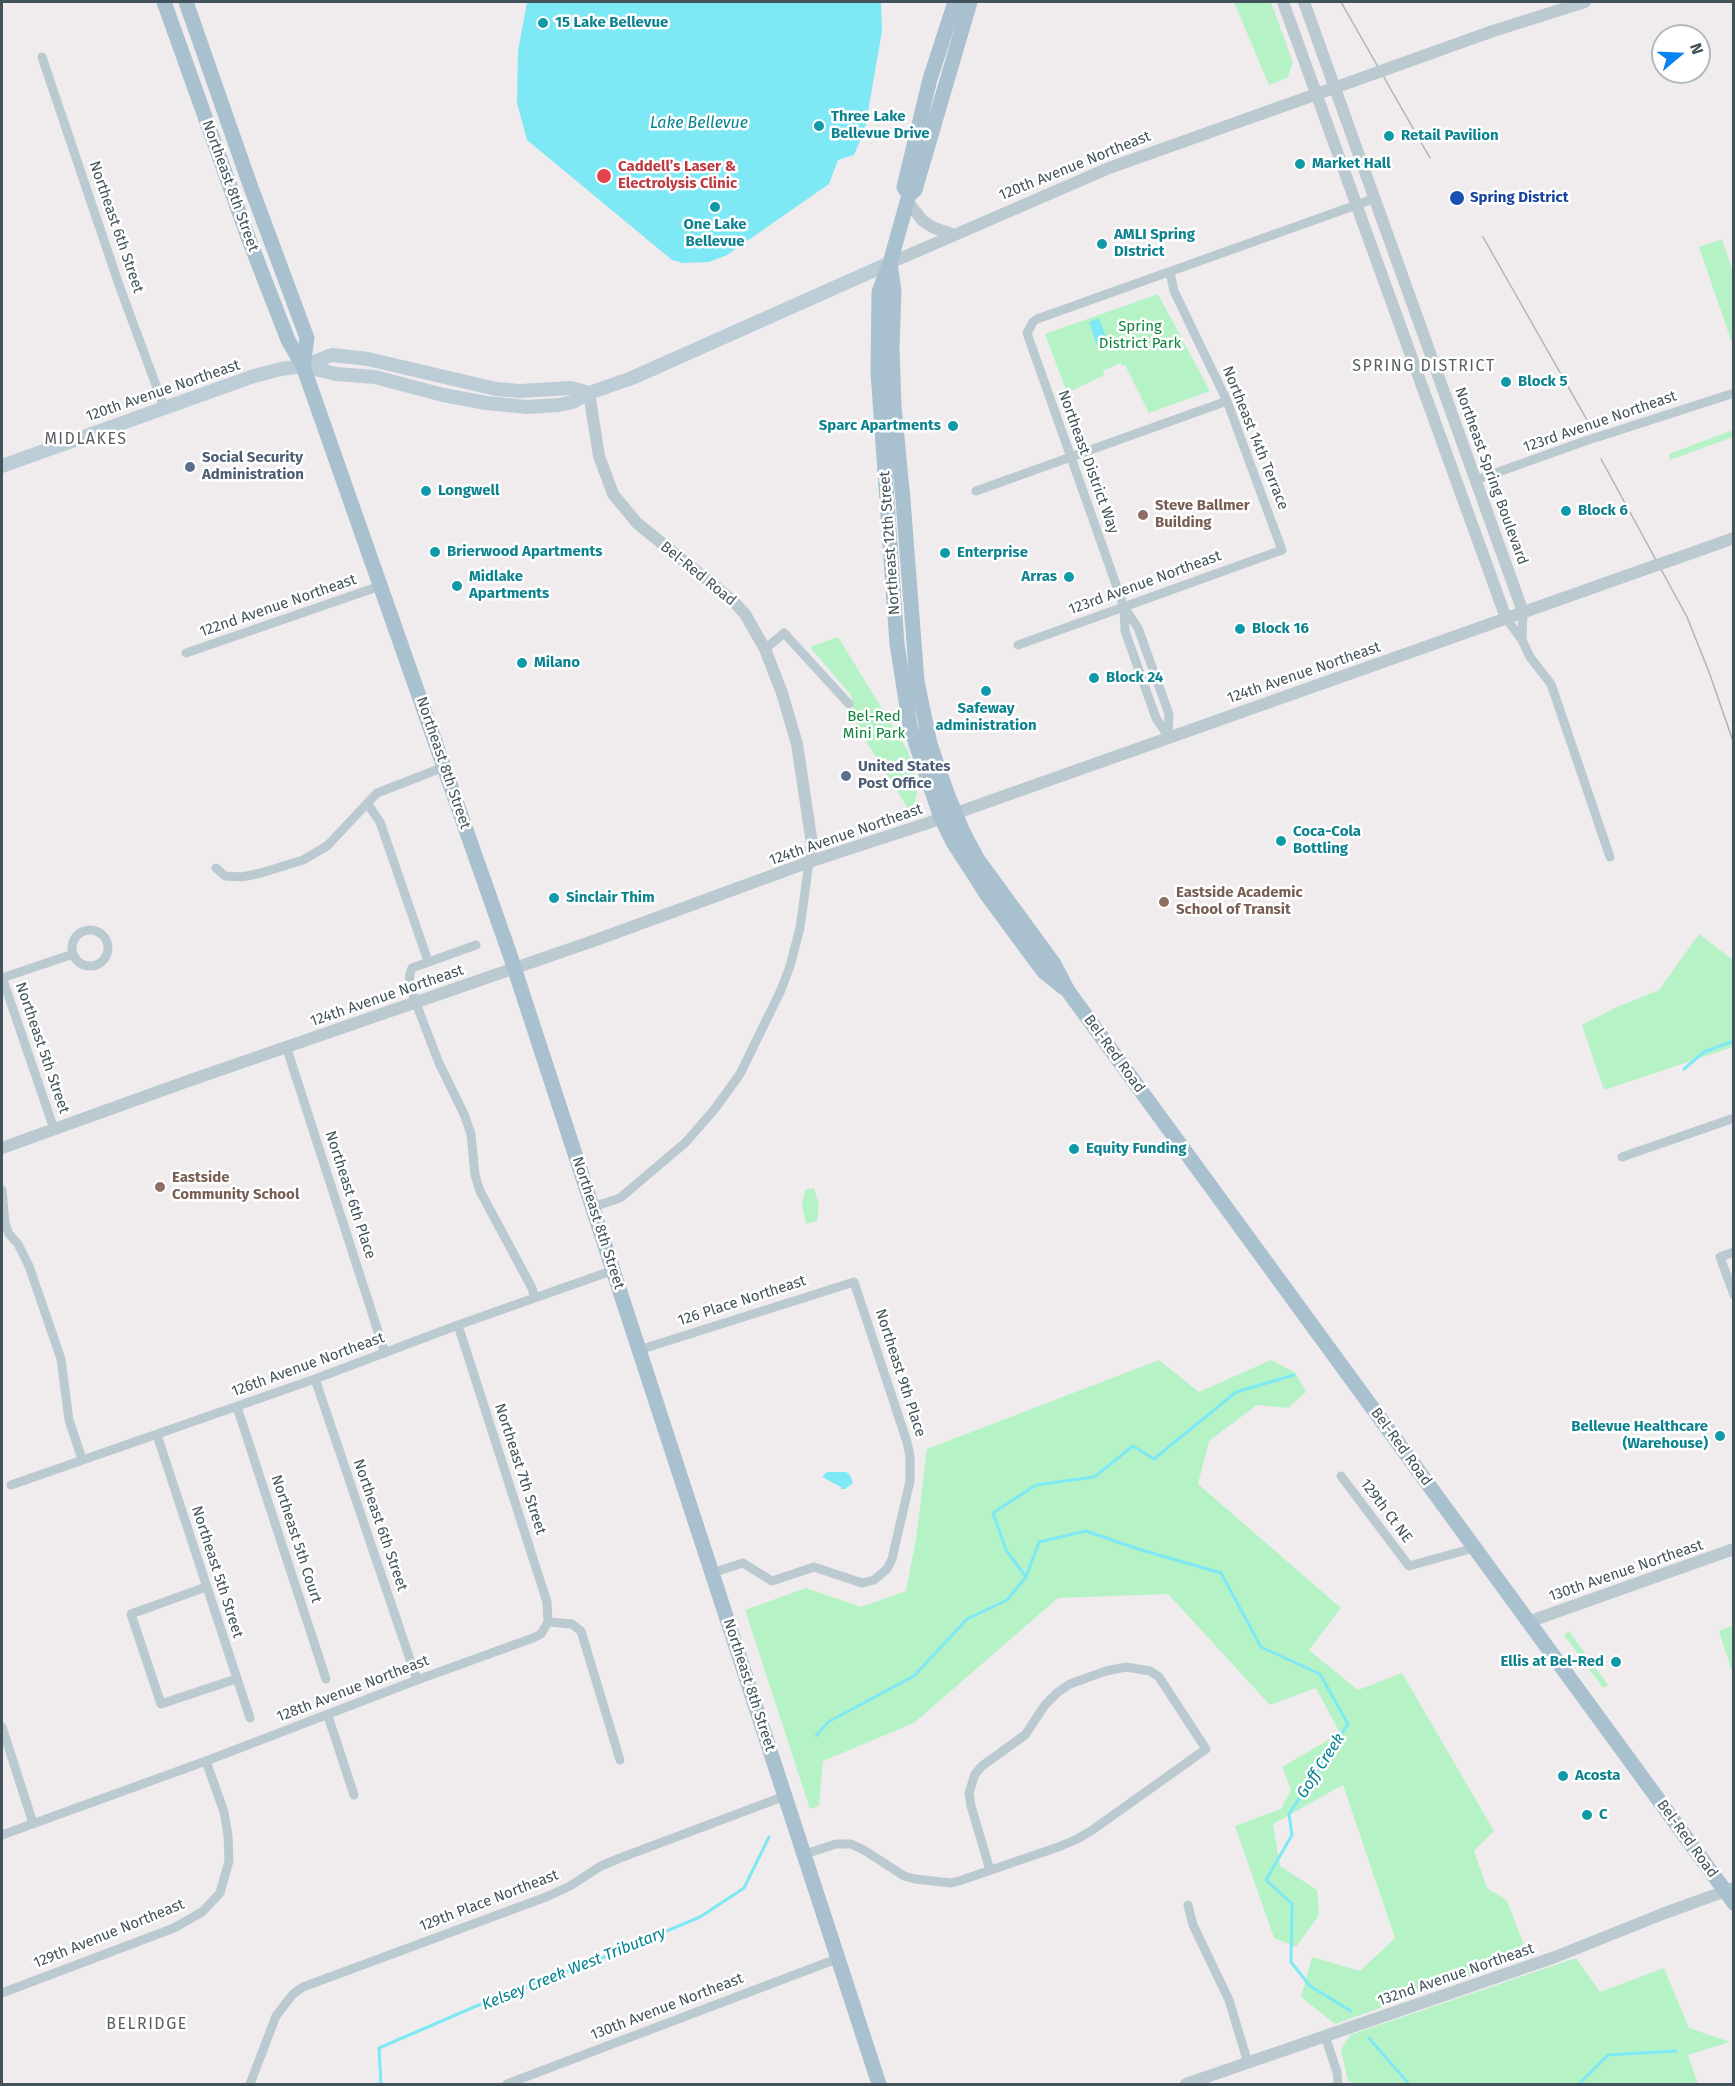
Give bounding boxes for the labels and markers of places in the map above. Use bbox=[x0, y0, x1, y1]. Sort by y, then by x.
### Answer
place label: 15 Lake Bellevue bbox=[555, 14, 668, 32]
marker: 15 Lake Bellevue bbox=[536, 16, 550, 30]
place label: Three Lake Bellevue Drive bbox=[831, 108, 930, 143]
marker: Three Lake Bellevue Drive bbox=[812, 119, 826, 133]
place label: Retail Pavilion bbox=[1401, 127, 1499, 145]
marker: Retail Pavilion bbox=[1382, 129, 1396, 143]
place label: Market Hall bbox=[1312, 155, 1391, 173]
marker: Market Hall bbox=[1293, 157, 1307, 171]
place label: Caddell’s Laser & Electrolysis Clinic bbox=[618, 158, 737, 193]
marker: Caddell’s Laser & Electrolysis Clinic bbox=[595, 167, 613, 185]
marker: Spring District bbox=[1448, 189, 1466, 207]
place label: Spring District bbox=[1470, 189, 1569, 207]
marker: One Lake Bellevue bbox=[708, 200, 722, 214]
place label: One Lake Bellevue bbox=[684, 216, 746, 251]
place label: AMLI Spring DIstrict bbox=[1114, 226, 1195, 261]
marker: AMLI Spring DIstrict bbox=[1095, 237, 1109, 251]
place label: Block 5 bbox=[1518, 373, 1567, 391]
marker: Block 5 bbox=[1499, 375, 1513, 389]
place label: Sparc Apartments bbox=[819, 417, 941, 435]
marker: Sparc Apartments bbox=[946, 419, 960, 433]
place label: Social Security Administration bbox=[202, 449, 304, 484]
marker: Social Security Administration bbox=[183, 460, 197, 474]
place label: Longwell bbox=[438, 482, 499, 500]
marker: Longwell bbox=[419, 484, 433, 498]
place label: Steve Ballmer Building bbox=[1155, 497, 1250, 532]
place label: Block 6 bbox=[1578, 502, 1628, 520]
marker: Block 6 bbox=[1559, 504, 1573, 518]
marker: Steve Ballmer Building bbox=[1136, 508, 1150, 522]
place label: Brierwood Apartments bbox=[447, 543, 602, 561]
place label: Enterprise bbox=[957, 544, 1028, 562]
marker: Brierwood Apartments bbox=[428, 545, 442, 559]
marker: Enterprise bbox=[938, 546, 952, 560]
place label: Midlake Apartments bbox=[469, 568, 549, 603]
place label: Arras bbox=[1021, 568, 1057, 586]
marker: Arras bbox=[1062, 570, 1076, 584]
marker: Midlake Apartments bbox=[450, 579, 464, 593]
place label: Block 16 bbox=[1252, 620, 1309, 638]
marker: Block 16 bbox=[1233, 622, 1247, 636]
place label: Milano bbox=[534, 654, 580, 672]
marker: Milano bbox=[515, 656, 529, 670]
place label: Block 24 bbox=[1106, 669, 1163, 687]
marker: Block 24 bbox=[1087, 671, 1101, 685]
marker: Safeway administration bbox=[979, 684, 993, 698]
place label: Safeway administration bbox=[935, 700, 1037, 735]
place label: United States Post Office bbox=[858, 758, 950, 793]
marker: United States Post Office bbox=[839, 769, 853, 783]
place label: Coca-Cola Bottling bbox=[1293, 823, 1361, 858]
marker: Coca-Cola Bottling bbox=[1274, 834, 1288, 848]
place label: Eastside Academic School of Transit bbox=[1176, 884, 1303, 919]
place label: Sinclair Thim bbox=[566, 889, 655, 907]
marker: Sinclair Thim bbox=[547, 891, 561, 905]
marker: Eastside Academic School of Transit bbox=[1157, 895, 1171, 909]
place label: Equity Funding bbox=[1086, 1140, 1187, 1158]
marker: Equity Funding bbox=[1067, 1142, 1081, 1156]
place label: Eastside Community School bbox=[172, 1169, 299, 1204]
marker: Eastside Community School bbox=[153, 1180, 167, 1194]
place label: Bellevue Healthcare (Warehouse) bbox=[1571, 1418, 1708, 1453]
marker: Bellevue Healthcare (Warehouse) bbox=[1713, 1429, 1727, 1443]
place label: Ellis at Bel-Red bbox=[1500, 1653, 1604, 1671]
marker: Ellis at Bel-Red bbox=[1609, 1655, 1623, 1669]
place label: Acosta bbox=[1575, 1767, 1621, 1785]
marker: Acosta bbox=[1556, 1769, 1570, 1783]
place label: C bbox=[1599, 1806, 1608, 1824]
marker: C bbox=[1580, 1808, 1594, 1822]

